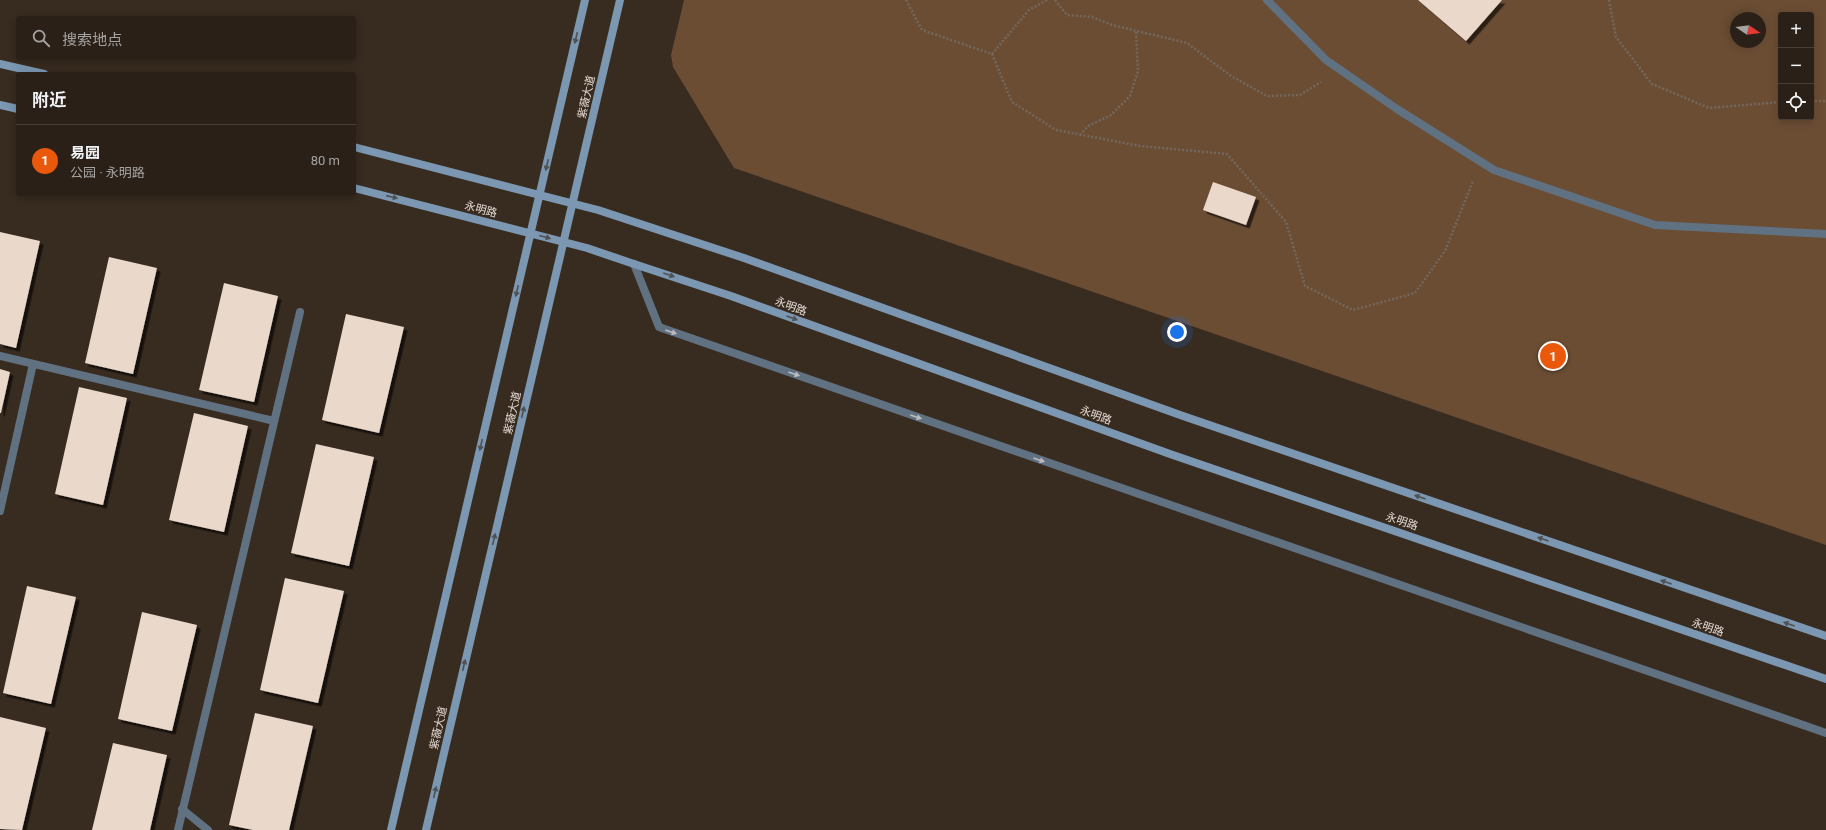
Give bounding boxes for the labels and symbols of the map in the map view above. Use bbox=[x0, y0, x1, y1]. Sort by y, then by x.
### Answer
north arrow bbox=[1730, 12, 1766, 48]
one-way arrow bbox=[573, 32, 579, 44]
street label: 紫薇大道 bbox=[575, 74, 598, 120]
one-way arrow bbox=[543, 158, 549, 171]
one-way arrow bbox=[386, 194, 398, 200]
street label: 永明路 bbox=[463, 199, 498, 220]
one-way arrow bbox=[539, 234, 551, 240]
one-way arrow bbox=[663, 273, 675, 279]
one-way arrow bbox=[514, 285, 520, 297]
street label: 永明路 bbox=[773, 295, 809, 318]
one-way arrow bbox=[786, 315, 798, 321]
your location bbox=[1167, 322, 1187, 342]
one-way arrow bbox=[665, 329, 677, 335]
pin: 1 bbox=[1540, 341, 1566, 371]
one-way arrow bbox=[788, 372, 800, 378]
street label: 紫薇大道 bbox=[501, 390, 524, 436]
street label: 永明路 bbox=[1078, 404, 1114, 427]
one-way arrow bbox=[521, 406, 527, 418]
one-way arrow bbox=[911, 414, 923, 420]
one-way arrow bbox=[478, 439, 484, 451]
one-way arrow bbox=[1034, 457, 1046, 463]
one-way arrow bbox=[1414, 494, 1426, 500]
street label: 永明路 bbox=[1384, 510, 1420, 533]
one-way arrow bbox=[491, 533, 497, 545]
one-way arrow bbox=[1537, 536, 1549, 542]
one-way arrow bbox=[1660, 578, 1672, 584]
street label: 永明路 bbox=[1690, 616, 1726, 639]
one-way arrow bbox=[1783, 620, 1795, 626]
one-way arrow bbox=[462, 659, 468, 672]
street label: 紫薇大道 bbox=[427, 705, 450, 751]
one-way arrow bbox=[432, 786, 438, 798]

